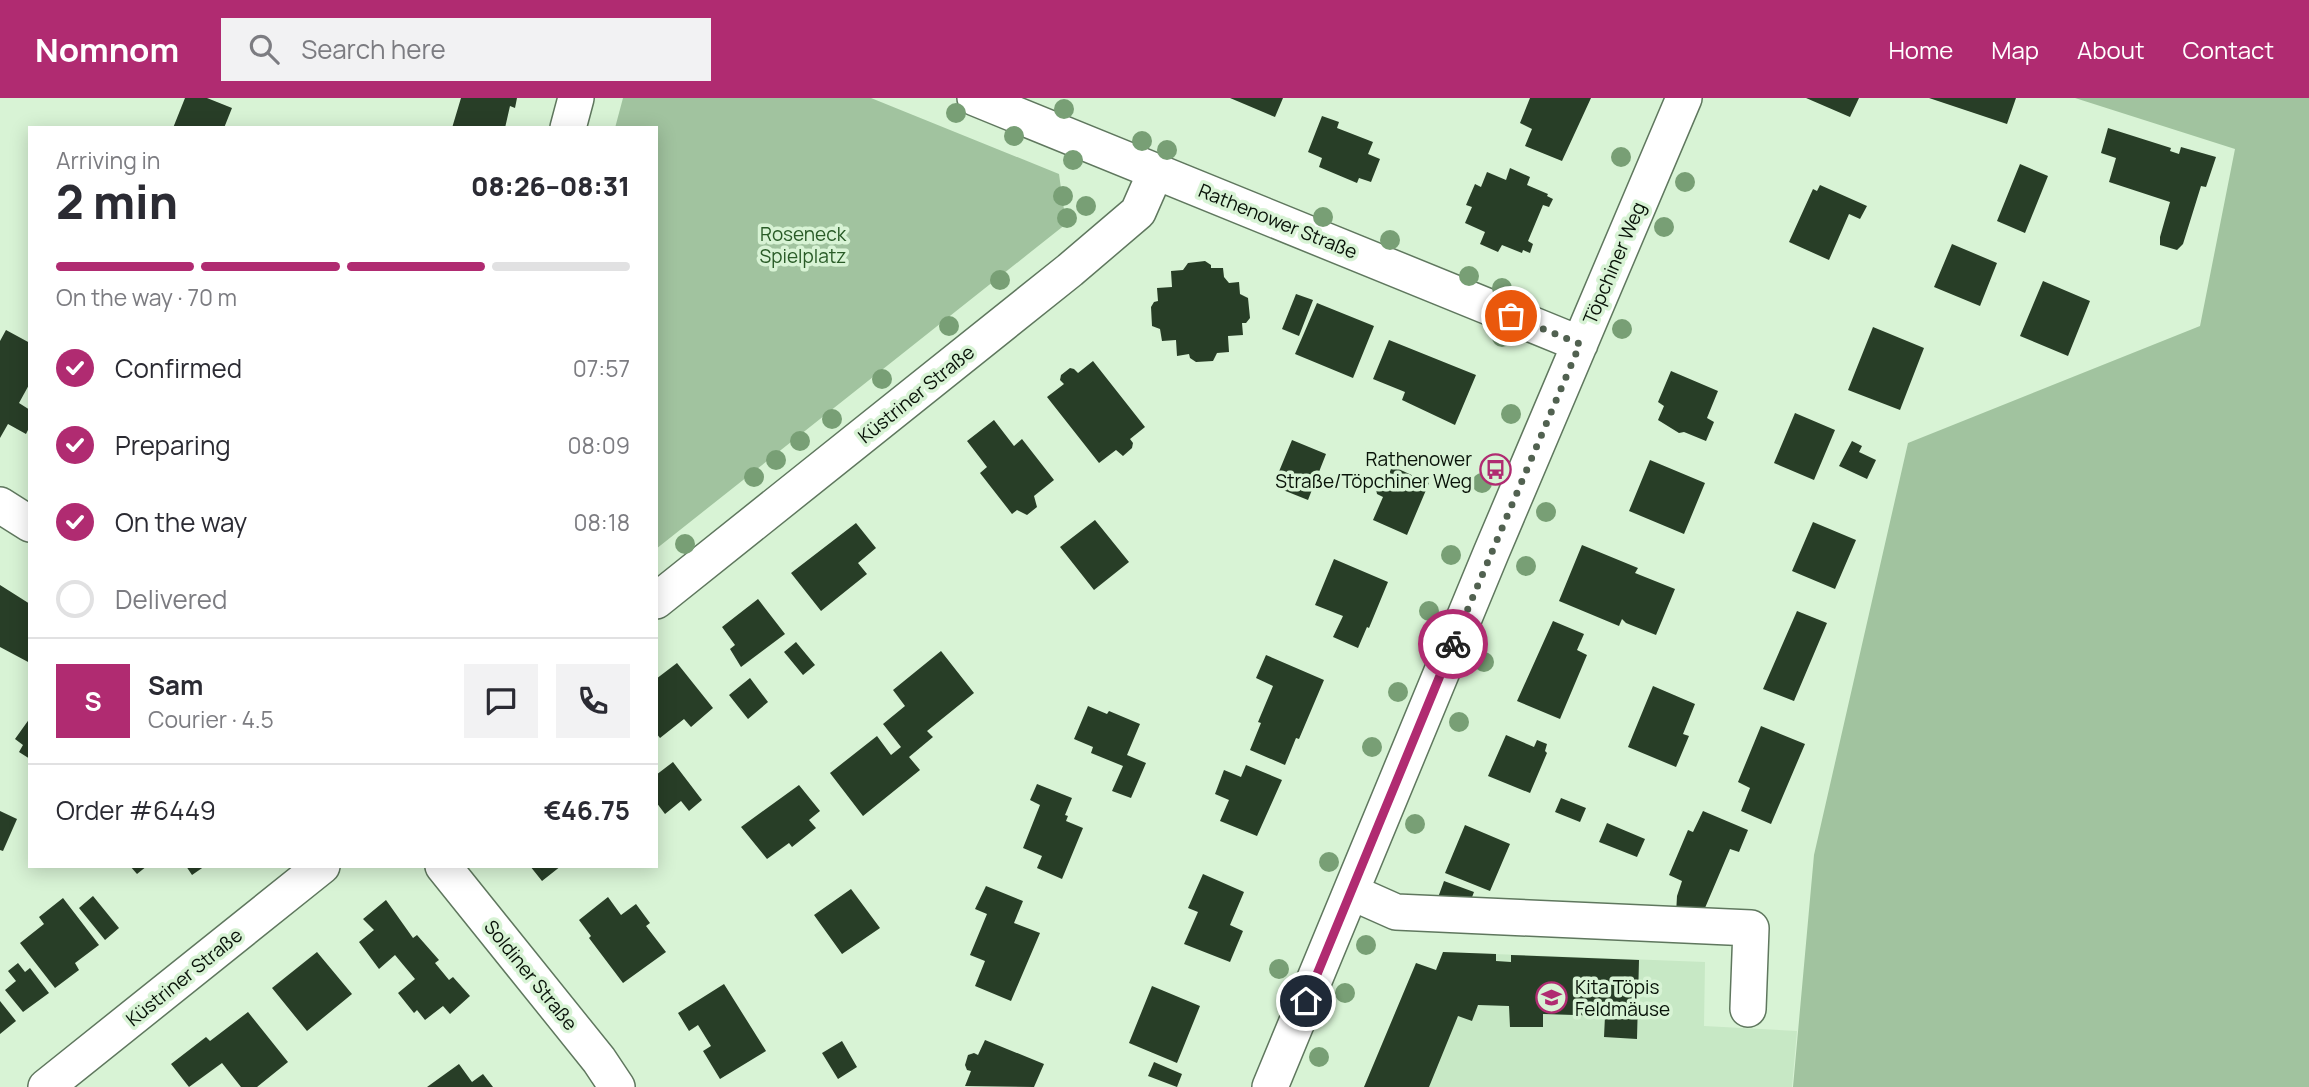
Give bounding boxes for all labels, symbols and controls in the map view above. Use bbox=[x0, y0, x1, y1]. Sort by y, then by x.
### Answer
search box bbox=[221, 18, 711, 81]
text: Nomnom bbox=[35, 27, 179, 72]
icon: search bbox=[245, 30, 283, 68]
text: Search here bbox=[301, 31, 446, 67]
text: Home bbox=[1888, 33, 1953, 66]
text: Map bbox=[1991, 33, 2039, 66]
text: About bbox=[2077, 33, 2145, 66]
text: Contact bbox=[2183, 33, 2274, 66]
text: Arriving in bbox=[56, 144, 161, 176]
text: 08:26–08:31 bbox=[471, 168, 630, 204]
text: 2 min bbox=[56, 170, 178, 233]
street label: Rathenower Straße bbox=[1195, 177, 1361, 265]
street label: Töpchiner Weg bbox=[1577, 198, 1651, 328]
park label: Roseneck Spielplatz bbox=[760, 221, 847, 269]
text: On the way · 70 m bbox=[56, 281, 237, 313]
pin bbox=[1481, 286, 1541, 346]
icon: bag bbox=[1492, 297, 1530, 335]
street label: Küstriner Straße bbox=[852, 339, 980, 449]
icon: check bbox=[56, 349, 94, 387]
text: Confirmed bbox=[115, 350, 242, 386]
text: 07:57 bbox=[573, 352, 630, 384]
icon: check bbox=[56, 426, 94, 464]
text: Preparing bbox=[115, 427, 231, 463]
text: 08:09 bbox=[567, 429, 630, 461]
place label: Rathenower Straße/Töpchiner Weg bbox=[1275, 446, 1472, 494]
bus stop icon: Rathenower Straße/Töpchiner Weg bbox=[1478, 453, 1512, 487]
icon: check bbox=[56, 503, 94, 541]
text: On the way bbox=[115, 504, 247, 540]
text: 08:18 bbox=[573, 506, 630, 538]
text: Delivered bbox=[115, 581, 227, 617]
courier bbox=[1418, 609, 1488, 679]
icon: bike bbox=[1434, 625, 1472, 663]
button: chat bbox=[464, 664, 538, 738]
button: phone bbox=[556, 664, 630, 738]
text: Sam bbox=[148, 667, 203, 703]
text: S bbox=[84, 683, 102, 719]
text: Courier · 4.5 bbox=[148, 703, 274, 735]
text: Order #6449 bbox=[56, 792, 216, 828]
text: €46.75 bbox=[544, 792, 630, 828]
street label: Soldiner Straße bbox=[478, 914, 584, 1036]
street label: Küstriner Straße bbox=[120, 922, 248, 1032]
pin bbox=[1276, 971, 1336, 1031]
place label: Kita Töpis Feldmäuse bbox=[1575, 974, 1670, 1022]
school or university icon: Kita Töpis Feldmäuse bbox=[1535, 981, 1569, 1015]
icon: home bbox=[1287, 982, 1325, 1020]

